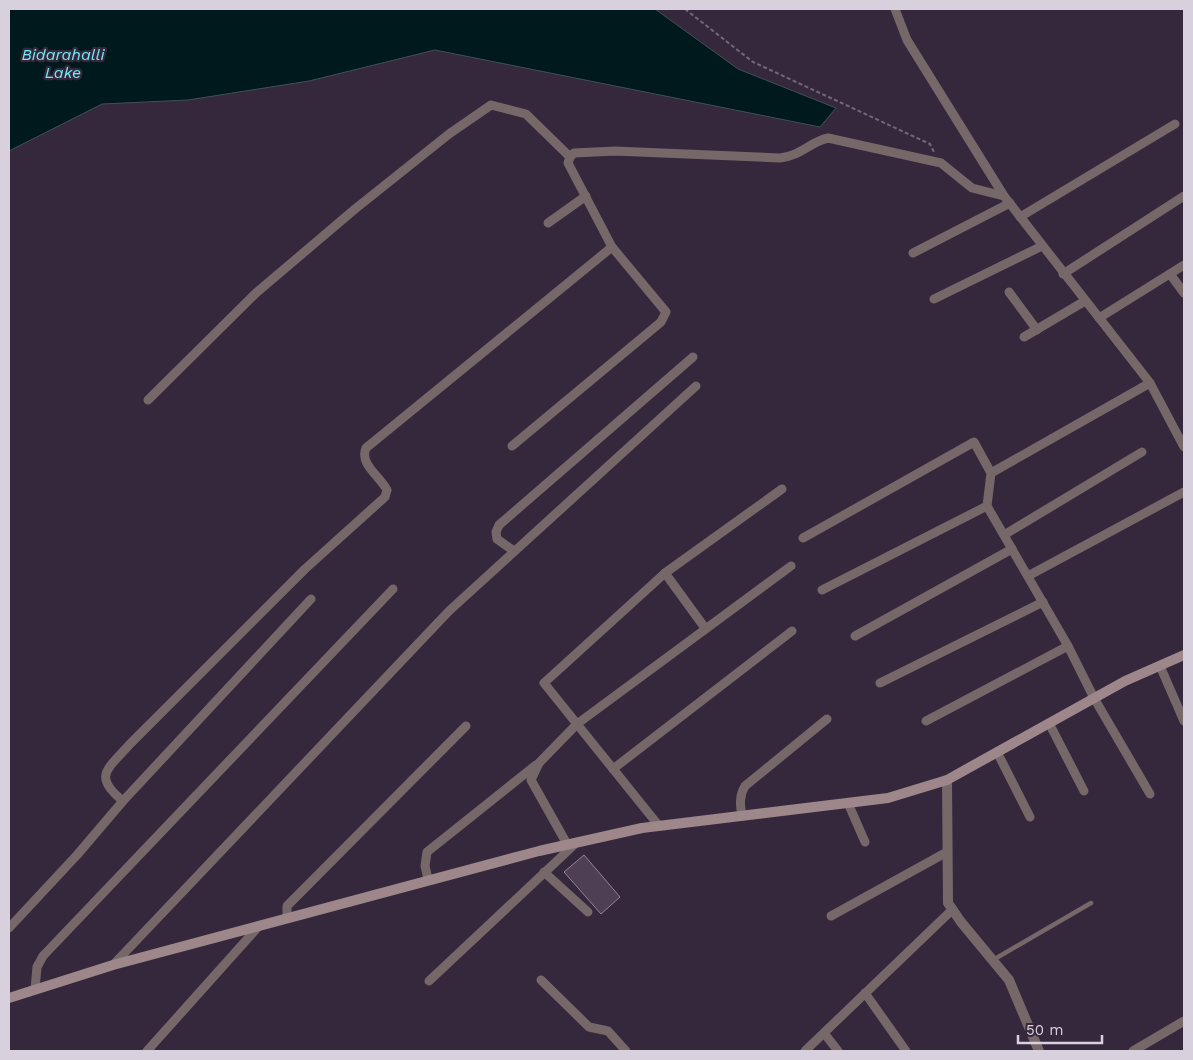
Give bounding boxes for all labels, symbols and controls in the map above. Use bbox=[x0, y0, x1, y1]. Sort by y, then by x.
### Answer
water label: Bidarahalli Lake bbox=[21, 45, 105, 82]
scale bar bbox=[1018, 1012, 1102, 1044]
text: 50 m bbox=[1026, 1021, 1063, 1039]

